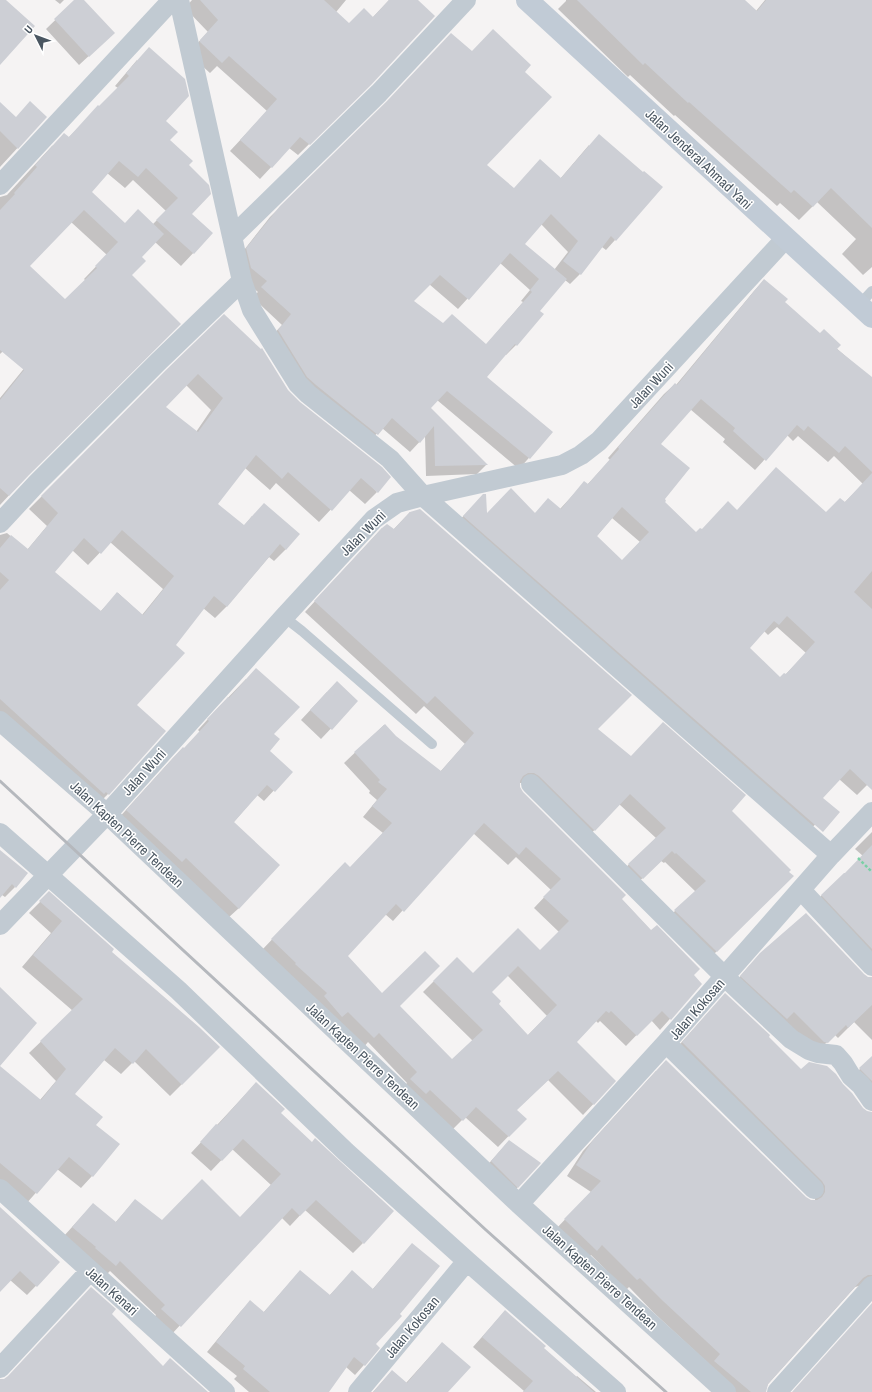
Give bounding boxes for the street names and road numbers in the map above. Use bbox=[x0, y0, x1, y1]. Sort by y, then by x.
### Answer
street label: Jalan Jenderal Ahmad Yani bbox=[642, 105, 756, 213]
street label: Jalan Wuni bbox=[625, 358, 677, 412]
street label: Jalan Wuni bbox=[336, 506, 390, 560]
street label: Jalan Wuni bbox=[118, 745, 170, 799]
street label: Jalan Kapten Pierre Tendean bbox=[67, 777, 187, 891]
street label: Jalan Kokosan bbox=[666, 975, 728, 1043]
street label: Jalan Kapten Pierre Tendean bbox=[303, 999, 423, 1113]
street label: Jalan Kapten Pierre Tendean bbox=[539, 1221, 661, 1333]
street label: Jalan Kenari bbox=[82, 1263, 142, 1319]
street label: Jalan Kokosan bbox=[381, 1292, 443, 1362]

